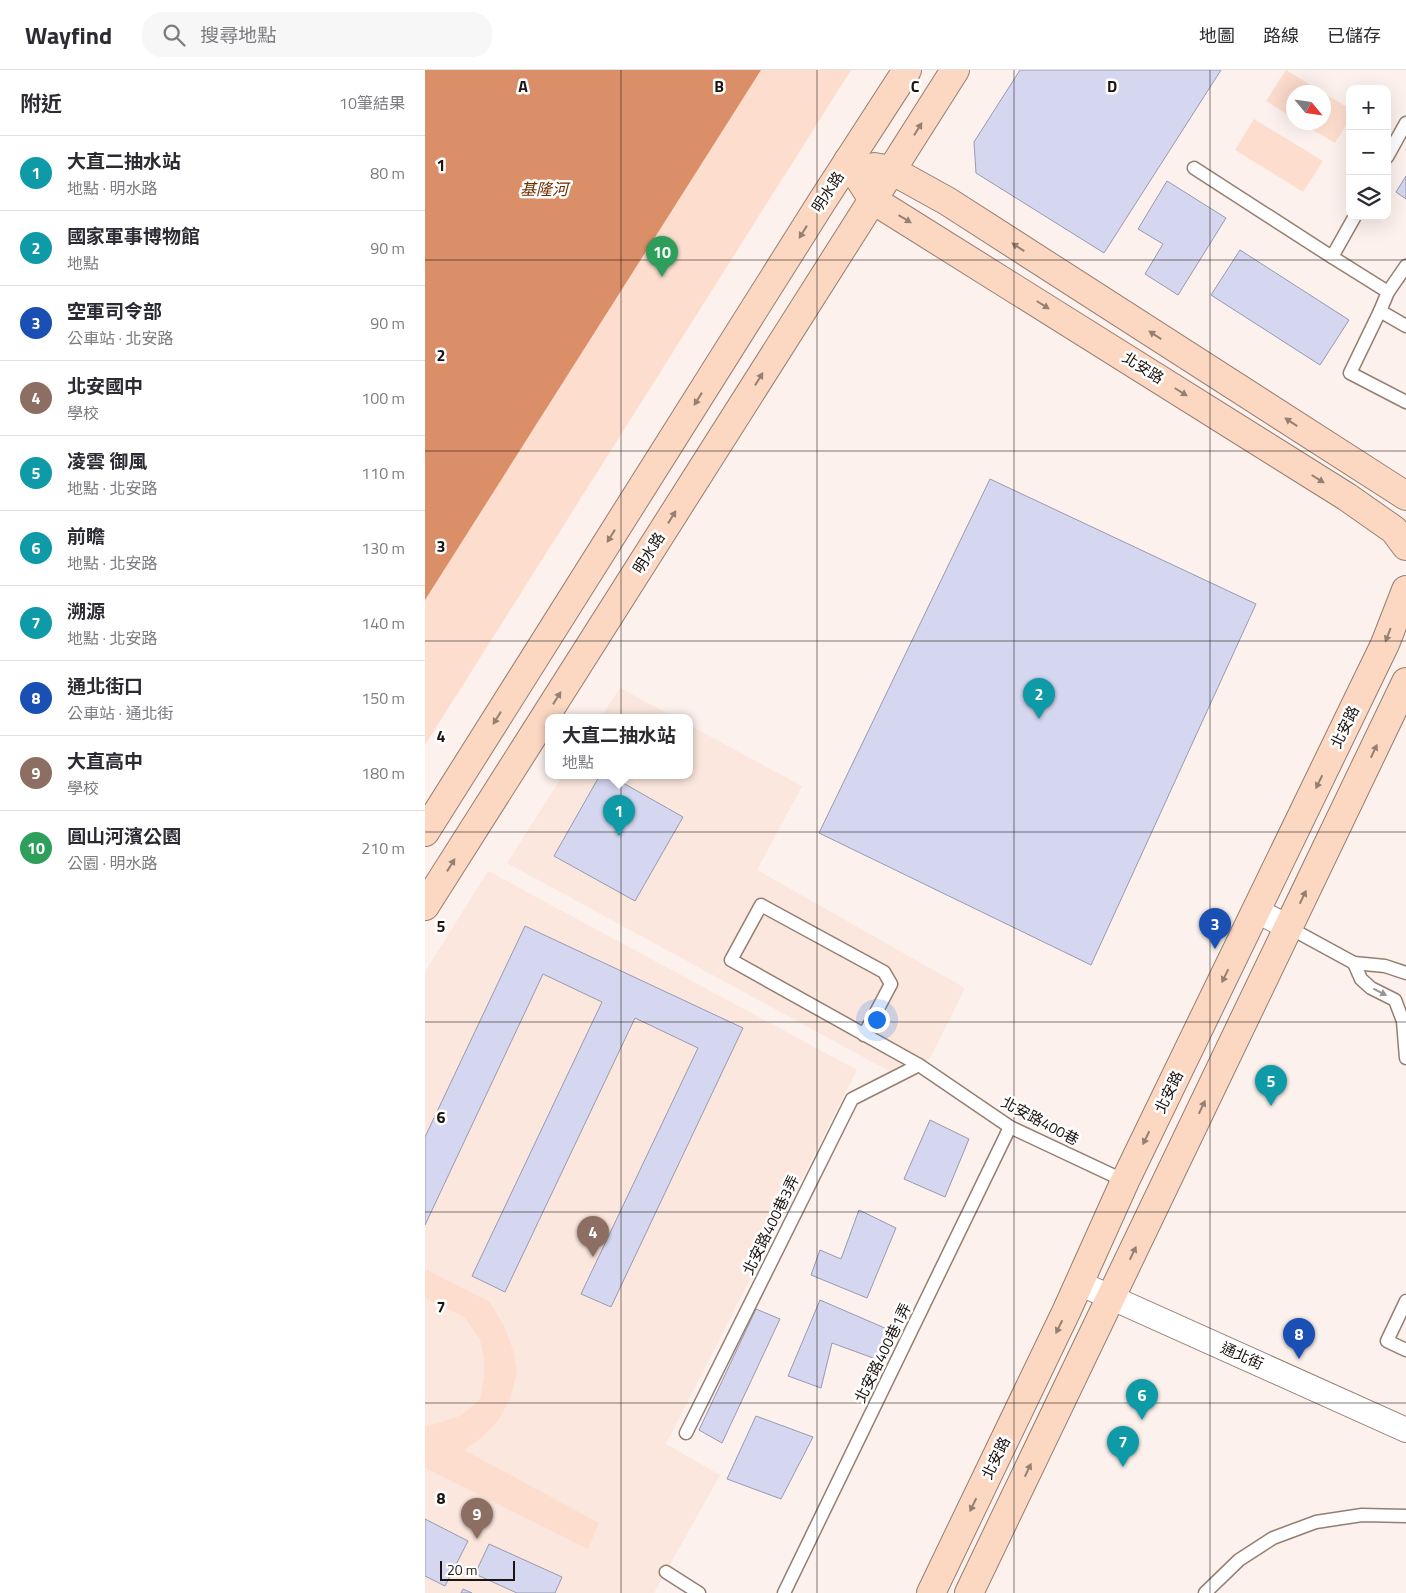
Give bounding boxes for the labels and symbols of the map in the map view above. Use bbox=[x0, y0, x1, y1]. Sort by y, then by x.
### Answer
text: A bbox=[518, 74, 528, 98]
text: B bbox=[714, 74, 724, 98]
text: C bbox=[911, 74, 920, 98]
text: D bbox=[1107, 74, 1117, 98]
north arrow bbox=[1286, 85, 1331, 130]
one-way arrow bbox=[913, 123, 922, 136]
text: 1 bbox=[437, 153, 445, 177]
street label: 明水路 bbox=[806, 167, 849, 217]
water label: 基隆河 bbox=[520, 177, 571, 201]
one-way arrow bbox=[899, 215, 912, 224]
one-way arrow bbox=[798, 225, 808, 238]
pin: 10 bbox=[646, 236, 678, 277]
one-way arrow bbox=[1011, 242, 1025, 252]
one-way arrow bbox=[1036, 301, 1050, 310]
one-way arrow bbox=[1148, 330, 1161, 339]
text: 2 bbox=[437, 343, 445, 367]
street label: 北安路 bbox=[1118, 346, 1168, 389]
one-way arrow bbox=[754, 373, 764, 386]
one-way arrow bbox=[1174, 387, 1187, 397]
one-way arrow bbox=[693, 392, 702, 405]
one-way arrow bbox=[1285, 418, 1298, 427]
one-way arrow bbox=[1311, 474, 1325, 483]
one-way arrow bbox=[667, 510, 677, 523]
street label: 明水路 bbox=[627, 528, 670, 578]
one-way arrow bbox=[607, 530, 616, 543]
text: 3 bbox=[437, 534, 445, 558]
one-way arrow bbox=[1384, 628, 1392, 643]
pin: 2 bbox=[1023, 678, 1055, 719]
one-way arrow bbox=[552, 692, 562, 705]
street label: 北安路 bbox=[1324, 702, 1365, 752]
one-way arrow bbox=[492, 712, 501, 725]
text: 4 bbox=[437, 724, 446, 748]
one-way arrow bbox=[1370, 744, 1378, 758]
one-way arrow bbox=[1314, 775, 1322, 789]
pin: 1 bbox=[603, 795, 635, 836]
one-way arrow bbox=[446, 859, 456, 872]
one-way arrow bbox=[1299, 890, 1307, 904]
pin: 3 bbox=[1199, 908, 1231, 949]
text: 5 bbox=[437, 914, 446, 938]
one-way arrow bbox=[1221, 969, 1229, 983]
one-way arrow bbox=[1372, 988, 1387, 996]
your location bbox=[864, 1007, 890, 1033]
pin: 5 bbox=[1255, 1065, 1287, 1106]
street label: 北安路 bbox=[1148, 1067, 1189, 1117]
street label: 北安路400巷 bbox=[997, 1090, 1083, 1151]
one-way arrow bbox=[1199, 1100, 1207, 1114]
text: 6 bbox=[437, 1105, 446, 1129]
one-way arrow bbox=[1142, 1130, 1150, 1145]
street label: 北安路400巷3弄 bbox=[736, 1171, 805, 1279]
pin: 4 bbox=[577, 1216, 609, 1257]
one-way arrow bbox=[1129, 1246, 1137, 1260]
text: 7 bbox=[437, 1295, 445, 1319]
street label: 北安路400巷1弄 bbox=[848, 1299, 917, 1407]
pin: 8 bbox=[1283, 1318, 1315, 1359]
one-way arrow bbox=[1054, 1320, 1063, 1335]
street label: 通北街 bbox=[1217, 1336, 1267, 1375]
pin: 6 bbox=[1126, 1379, 1158, 1420]
pin: 7 bbox=[1107, 1426, 1139, 1467]
street label: 北安路 bbox=[975, 1433, 1016, 1483]
one-way arrow bbox=[1024, 1463, 1032, 1477]
text: 8 bbox=[437, 1486, 446, 1510]
pin: 9 bbox=[461, 1498, 493, 1539]
one-way arrow bbox=[969, 1498, 977, 1513]
scale bar bbox=[440, 1558, 515, 1581]

